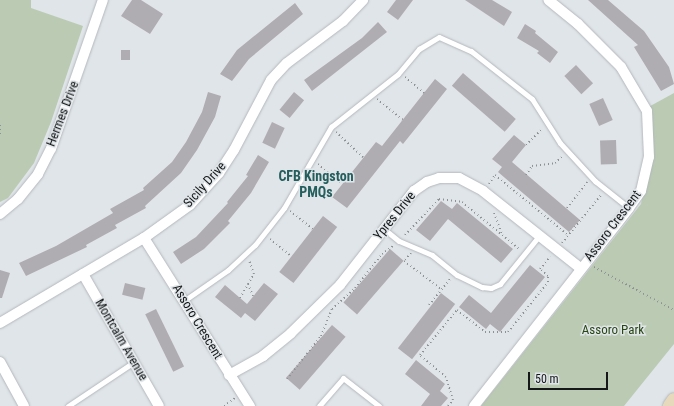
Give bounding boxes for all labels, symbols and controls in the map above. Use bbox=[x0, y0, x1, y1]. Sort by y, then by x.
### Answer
street label: Hermes Drive bbox=[43, 79, 83, 149]
street label: Sicily Drive bbox=[180, 159, 230, 211]
district label: CFB Kingston PMQs bbox=[278, 168, 354, 200]
street label: Assoro Crescent bbox=[581, 187, 645, 265]
street label: Ypres Drive bbox=[371, 189, 419, 243]
street label: Assoro Crescent bbox=[169, 282, 225, 362]
street label: Montcalm Avenue bbox=[91, 296, 151, 384]
park label: Assoro Park bbox=[582, 322, 644, 338]
scale bar bbox=[530, 364, 610, 390]
text: 50 m bbox=[535, 372, 559, 386]

